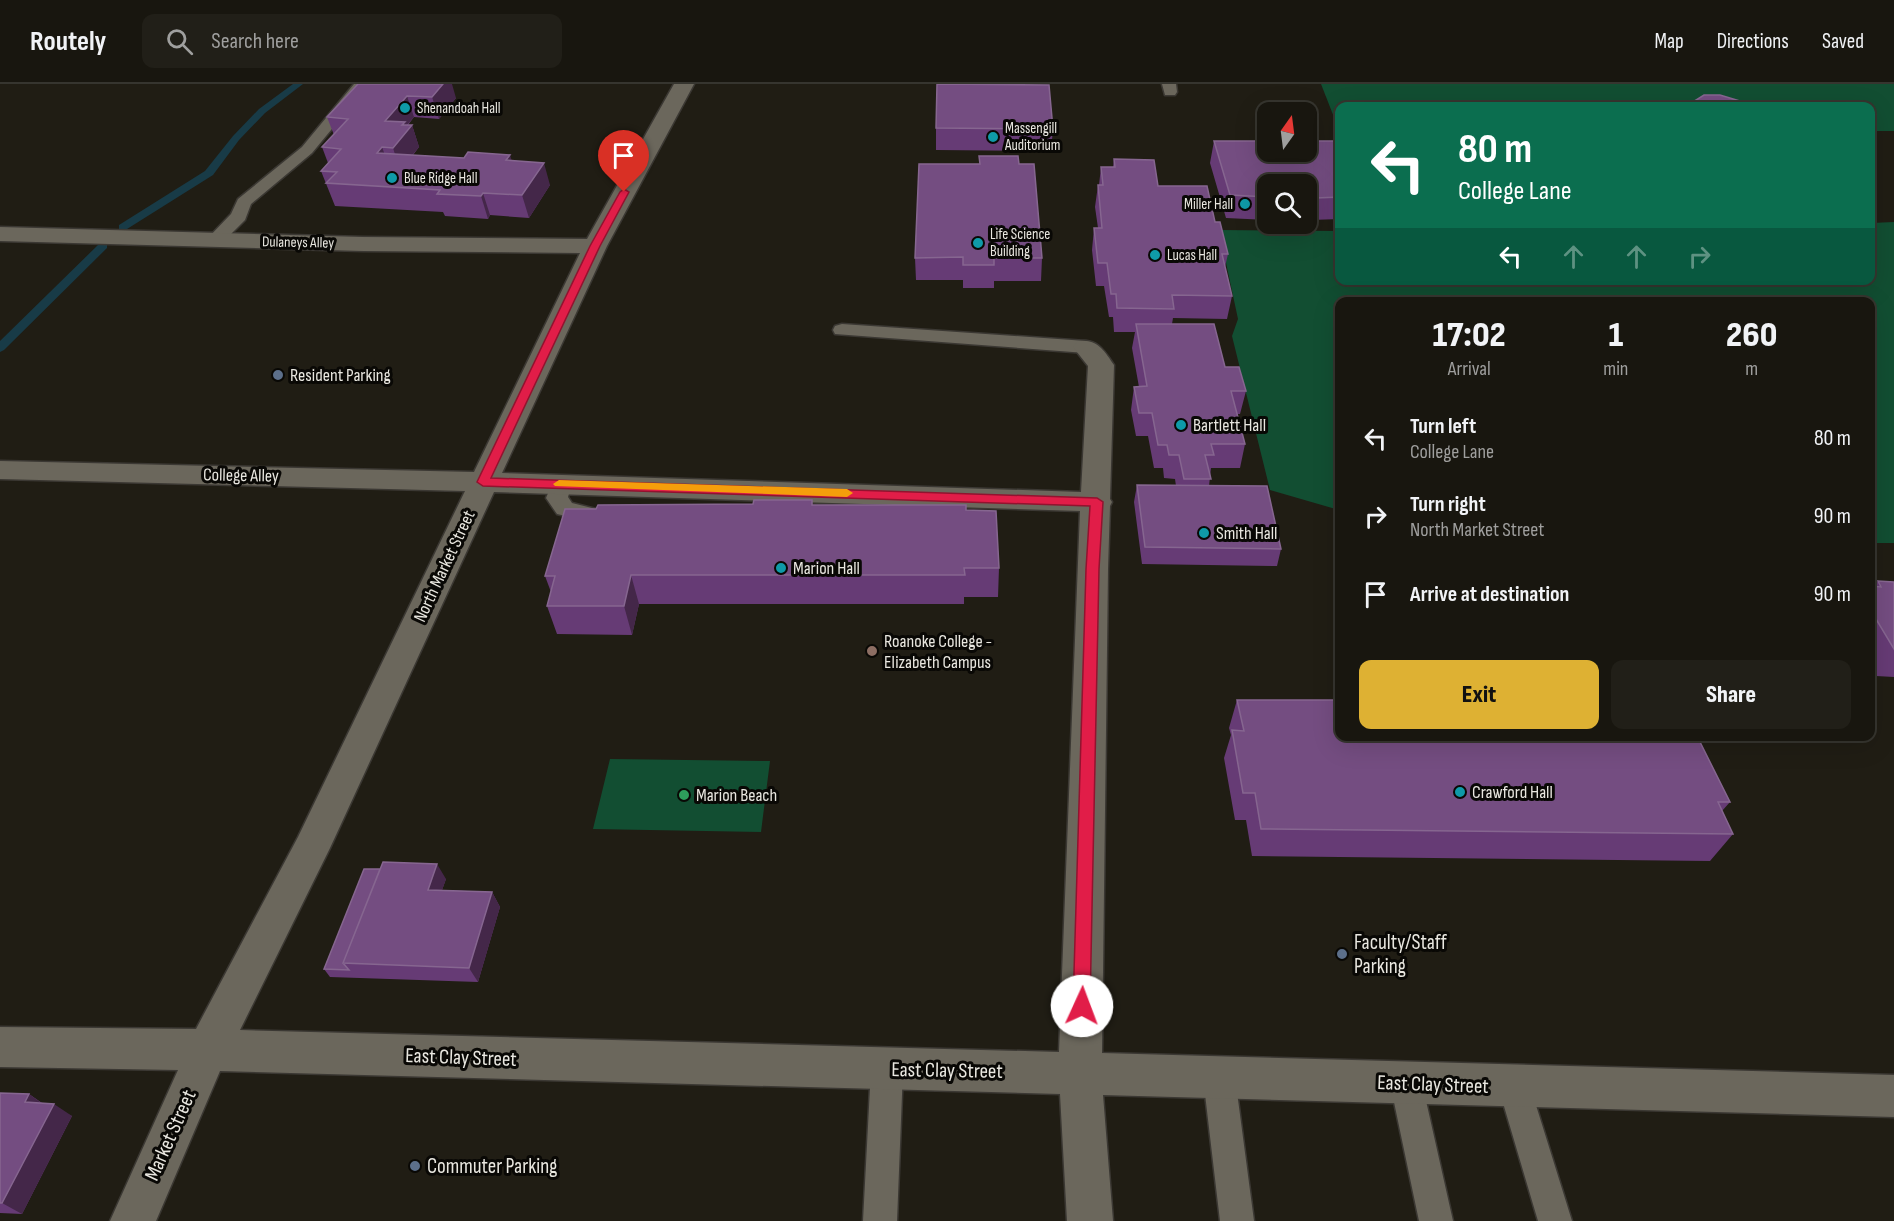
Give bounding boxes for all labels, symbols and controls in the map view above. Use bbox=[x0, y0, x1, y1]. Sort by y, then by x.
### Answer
search box bbox=[142, 14, 562, 68]
text: Routely bbox=[30, 25, 106, 58]
icon: search bbox=[163, 25, 196, 58]
text: Search here bbox=[211, 28, 299, 55]
text: Map bbox=[1654, 29, 1684, 54]
text: Directions bbox=[1717, 29, 1789, 54]
text: Saved bbox=[1822, 29, 1864, 54]
place label: Shenandoah Hall bbox=[417, 99, 501, 118]
marker: Shenandoah Hall bbox=[398, 101, 412, 115]
north arrow bbox=[1257, 102, 1317, 162]
map controls bbox=[1257, 102, 1317, 234]
place label: Massengill Auditorium bbox=[1004, 119, 1060, 155]
text: 80 m bbox=[1458, 124, 1532, 175]
icon: left bbox=[1359, 126, 1437, 204]
pin bbox=[598, 130, 649, 192]
marker: Massengill Auditorium bbox=[986, 130, 1000, 144]
icon: arrive bbox=[607, 139, 640, 172]
place label: Blue Ridge Hall bbox=[404, 169, 477, 188]
marker: Blue Ridge Hall bbox=[385, 171, 399, 185]
button: search bbox=[1257, 174, 1317, 234]
text: College Lane bbox=[1458, 175, 1572, 207]
place label: Miller Hall bbox=[1184, 195, 1233, 214]
marker: Miller Hall bbox=[1238, 197, 1252, 211]
place label: Life Science Building bbox=[990, 225, 1050, 261]
street label: Dulaneys Alley bbox=[262, 232, 334, 253]
marker: Life Science Building bbox=[971, 236, 985, 250]
icon: left bbox=[1494, 240, 1527, 273]
icon: ahead bbox=[1557, 240, 1590, 273]
icon: ahead bbox=[1620, 240, 1653, 273]
icon: right bbox=[1683, 240, 1716, 273]
place label: Lucas Hall bbox=[1167, 246, 1217, 265]
marker: Lucas Hall bbox=[1148, 248, 1162, 262]
text: 17:02 bbox=[1433, 314, 1506, 357]
text: 1 bbox=[1608, 314, 1623, 357]
text: 260 bbox=[1726, 314, 1777, 357]
text: Arrival bbox=[1448, 357, 1491, 381]
text: min bbox=[1603, 357, 1628, 381]
text: m bbox=[1745, 357, 1758, 381]
place label: Resident Parking bbox=[290, 365, 391, 386]
marker: Resident Parking bbox=[271, 368, 285, 382]
text: Turn left bbox=[1410, 413, 1476, 440]
place label: Bartlett Hall bbox=[1193, 415, 1266, 436]
marker: Bartlett Hall bbox=[1174, 418, 1188, 432]
icon: left bbox=[1359, 422, 1392, 455]
text: 80 m bbox=[1814, 425, 1851, 452]
text: College Lane bbox=[1410, 440, 1494, 464]
street label: College Alley bbox=[203, 464, 279, 487]
text: Turn right bbox=[1410, 491, 1486, 518]
icon: right bbox=[1359, 500, 1392, 533]
text: 90 m bbox=[1814, 503, 1851, 530]
street label: North Market Street bbox=[409, 506, 480, 625]
text: North Market Street bbox=[1410, 518, 1544, 542]
place label: Smith Hall bbox=[1216, 523, 1277, 544]
marker: Smith Hall bbox=[1197, 526, 1211, 540]
place label: Marion Hall bbox=[793, 558, 860, 579]
marker: Marion Hall bbox=[774, 561, 788, 575]
icon: arrive bbox=[1359, 578, 1392, 611]
text: Arrive at destination bbox=[1410, 581, 1569, 608]
text: 90 m bbox=[1814, 581, 1851, 608]
place label: Roanoke College - Elizabeth Campus bbox=[884, 631, 992, 673]
marker: Roanoke College - Elizabeth Campus bbox=[865, 644, 879, 658]
button: Exit bbox=[1359, 660, 1599, 729]
button: Share bbox=[1611, 660, 1851, 729]
place label: Crawford Hall bbox=[1472, 782, 1553, 803]
place label: Marion Beach bbox=[696, 785, 777, 806]
marker: Crawford Hall bbox=[1453, 785, 1467, 799]
marker: Marion Beach bbox=[677, 788, 691, 802]
place label: Faculty/Staff Parking bbox=[1354, 930, 1448, 979]
marker: Faculty/Staff Parking bbox=[1335, 947, 1349, 961]
position arrow bbox=[1050, 974, 1114, 1038]
street label: East Clay Street bbox=[405, 1043, 517, 1072]
street label: East Clay Street bbox=[891, 1057, 1003, 1084]
street label: East Clay Street bbox=[1377, 1070, 1489, 1099]
street label: Market Street bbox=[139, 1086, 202, 1184]
place label: Commuter Parking bbox=[427, 1154, 558, 1179]
marker: Commuter Parking bbox=[408, 1159, 422, 1173]

